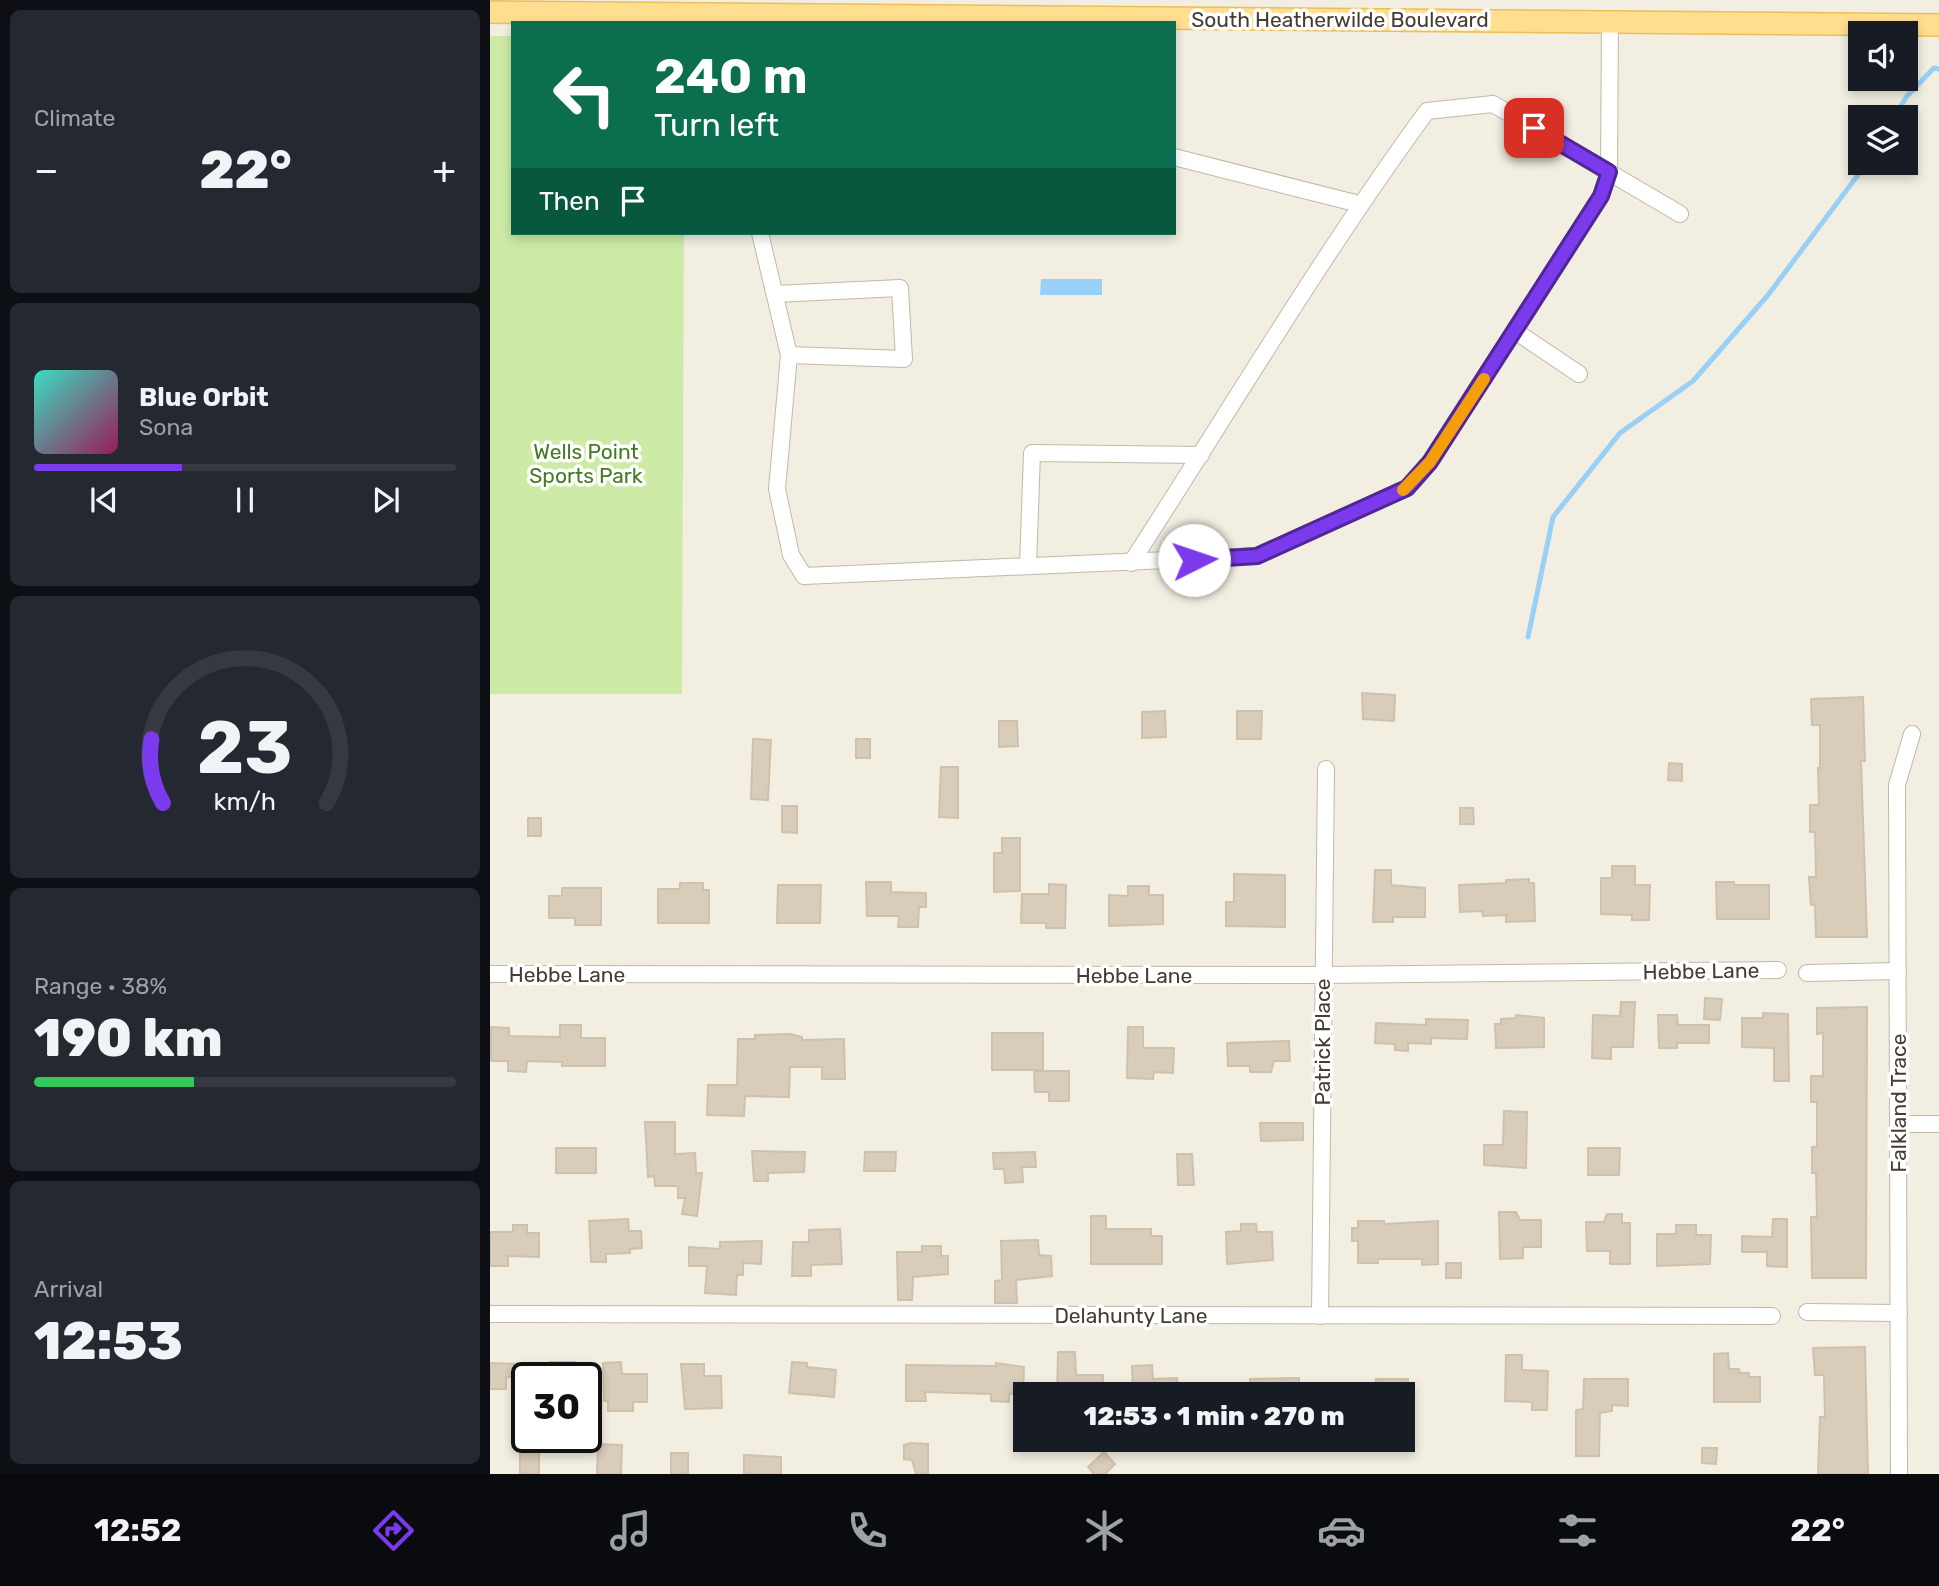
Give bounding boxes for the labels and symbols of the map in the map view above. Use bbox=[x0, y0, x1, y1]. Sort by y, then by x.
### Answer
street label: South Heatherwilde Boulevard bbox=[1191, 7, 1489, 32]
pin bbox=[1504, 98, 1564, 158]
park label: Wells Point Sports Park bbox=[529, 439, 643, 488]
position arrow bbox=[1157, 523, 1231, 597]
street label: Hebbe Lane bbox=[1643, 957, 1759, 985]
street label: Hebbe Lane bbox=[509, 962, 625, 987]
street label: Hebbe Lane bbox=[1076, 963, 1192, 988]
street label: Patrick Place bbox=[1310, 979, 1335, 1105]
street label: Falkland Trace bbox=[1886, 1034, 1911, 1172]
street label: Delahunty Lane bbox=[1054, 1303, 1208, 1328]
speed limit sign: 30 bbox=[511, 1362, 602, 1453]

